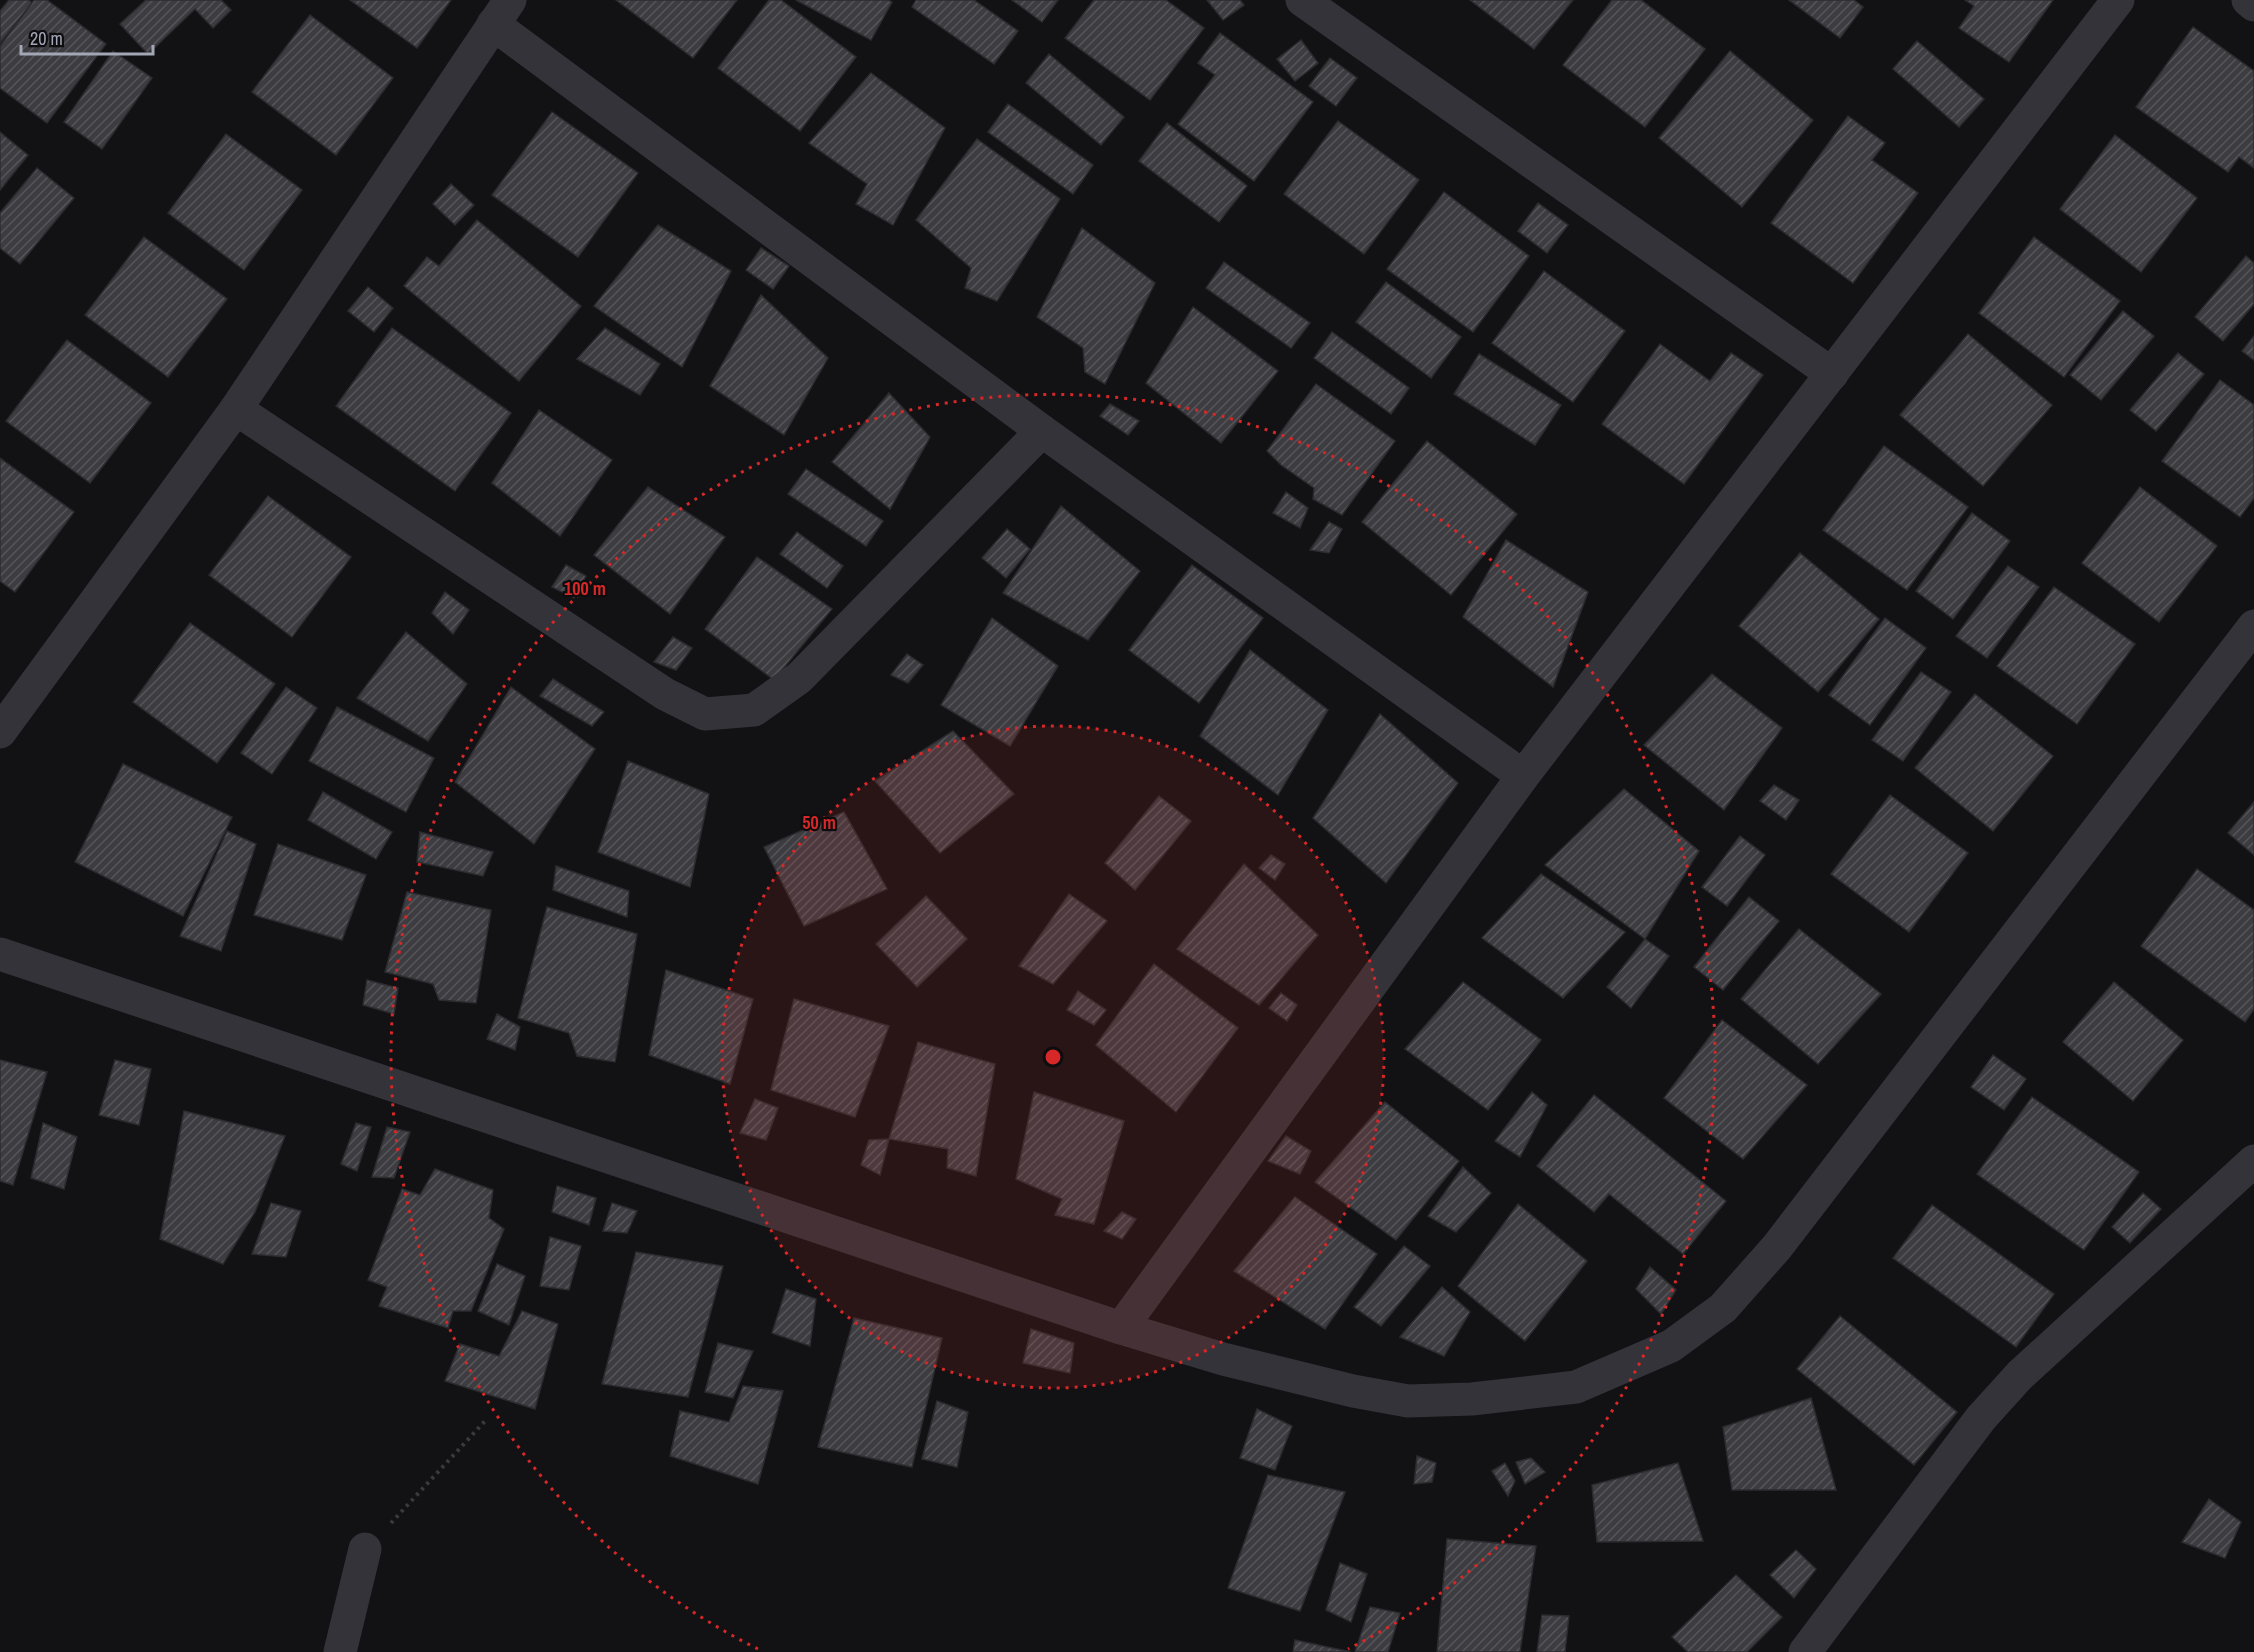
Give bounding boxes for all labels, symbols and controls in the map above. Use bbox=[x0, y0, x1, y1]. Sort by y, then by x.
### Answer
scale bar bbox=[21, 18, 153, 56]
text: 20 m bbox=[30, 26, 63, 51]
text: 100 m bbox=[564, 576, 606, 601]
text: 50 m bbox=[802, 810, 836, 835]
centre of rings bbox=[1043, 1047, 1063, 1067]

